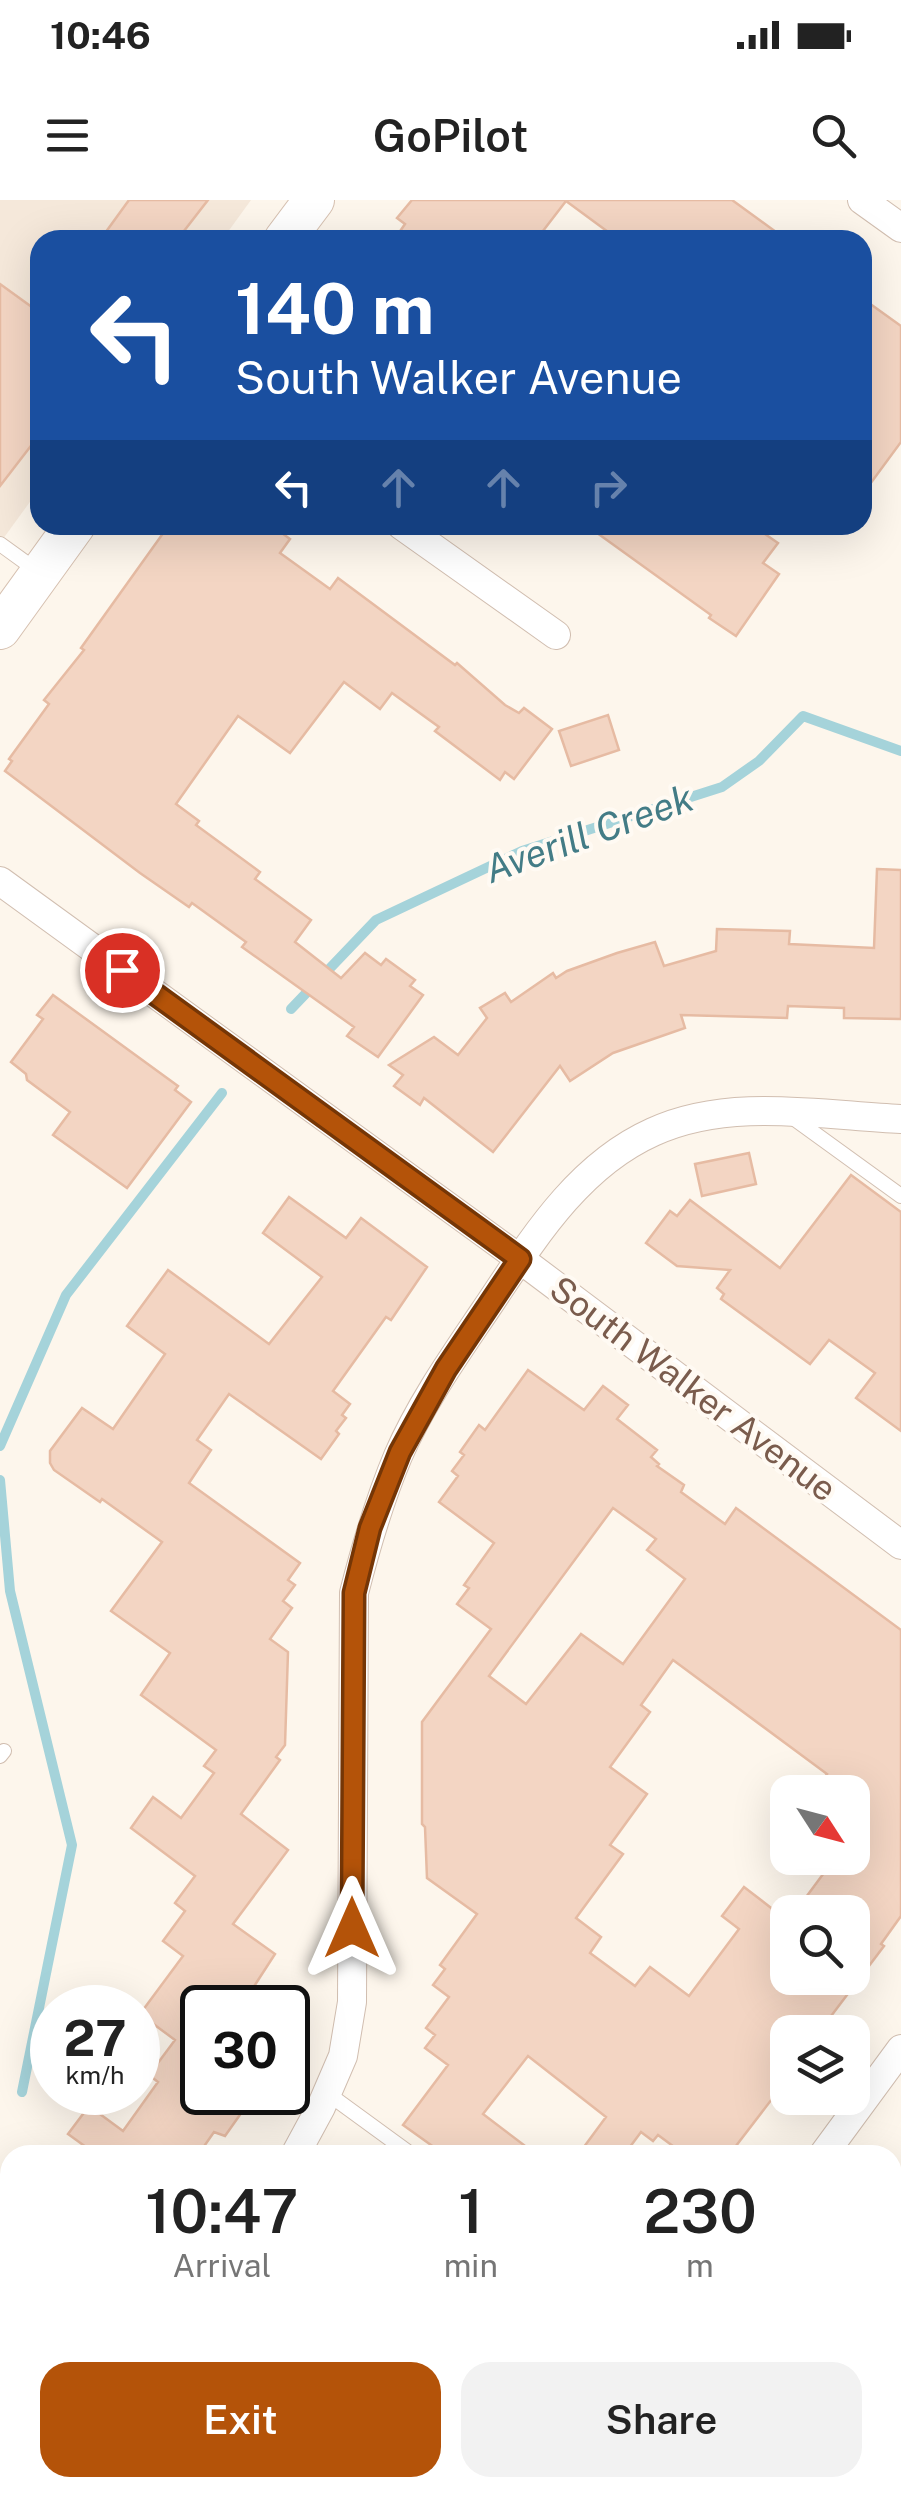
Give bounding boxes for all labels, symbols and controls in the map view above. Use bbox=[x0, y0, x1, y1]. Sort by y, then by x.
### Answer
text: 10:46 bbox=[50, 13, 151, 58]
icon: menu bbox=[40, 108, 95, 163]
icon: search bbox=[806, 108, 861, 163]
text: GoPilot bbox=[373, 109, 528, 162]
text: 140 m bbox=[235, 267, 434, 350]
icon: left bbox=[70, 270, 200, 400]
text: South Walker Avenue bbox=[235, 351, 682, 404]
icon: left bbox=[266, 460, 321, 515]
icon: ahead bbox=[371, 460, 426, 515]
icon: ahead bbox=[476, 460, 531, 515]
icon: right bbox=[581, 460, 636, 515]
water label: Averill Creek bbox=[478, 775, 700, 892]
pin bbox=[80, 928, 165, 1013]
icon: arrive bbox=[95, 943, 150, 998]
street label: South Walker Avenue bbox=[542, 1268, 844, 1510]
north arrow bbox=[770, 1775, 870, 1875]
map controls bbox=[770, 1775, 870, 2115]
position arrow bbox=[300, 1876, 404, 1980]
button: search bbox=[770, 1895, 870, 1995]
speed limit sign: 30 bbox=[180, 1985, 310, 2115]
text: 27 bbox=[63, 2008, 127, 2067]
button: layers bbox=[770, 2015, 870, 2115]
text: km/h bbox=[66, 2060, 124, 2090]
text: 10:47 bbox=[145, 2176, 298, 2247]
text: 1 bbox=[458, 2176, 483, 2247]
text: 230 bbox=[643, 2176, 757, 2247]
text: Arrival bbox=[172, 2247, 271, 2284]
text: min bbox=[444, 2247, 498, 2284]
text: m bbox=[686, 2247, 714, 2284]
button: Exit bbox=[40, 2362, 441, 2477]
button: Share bbox=[461, 2362, 862, 2477]

